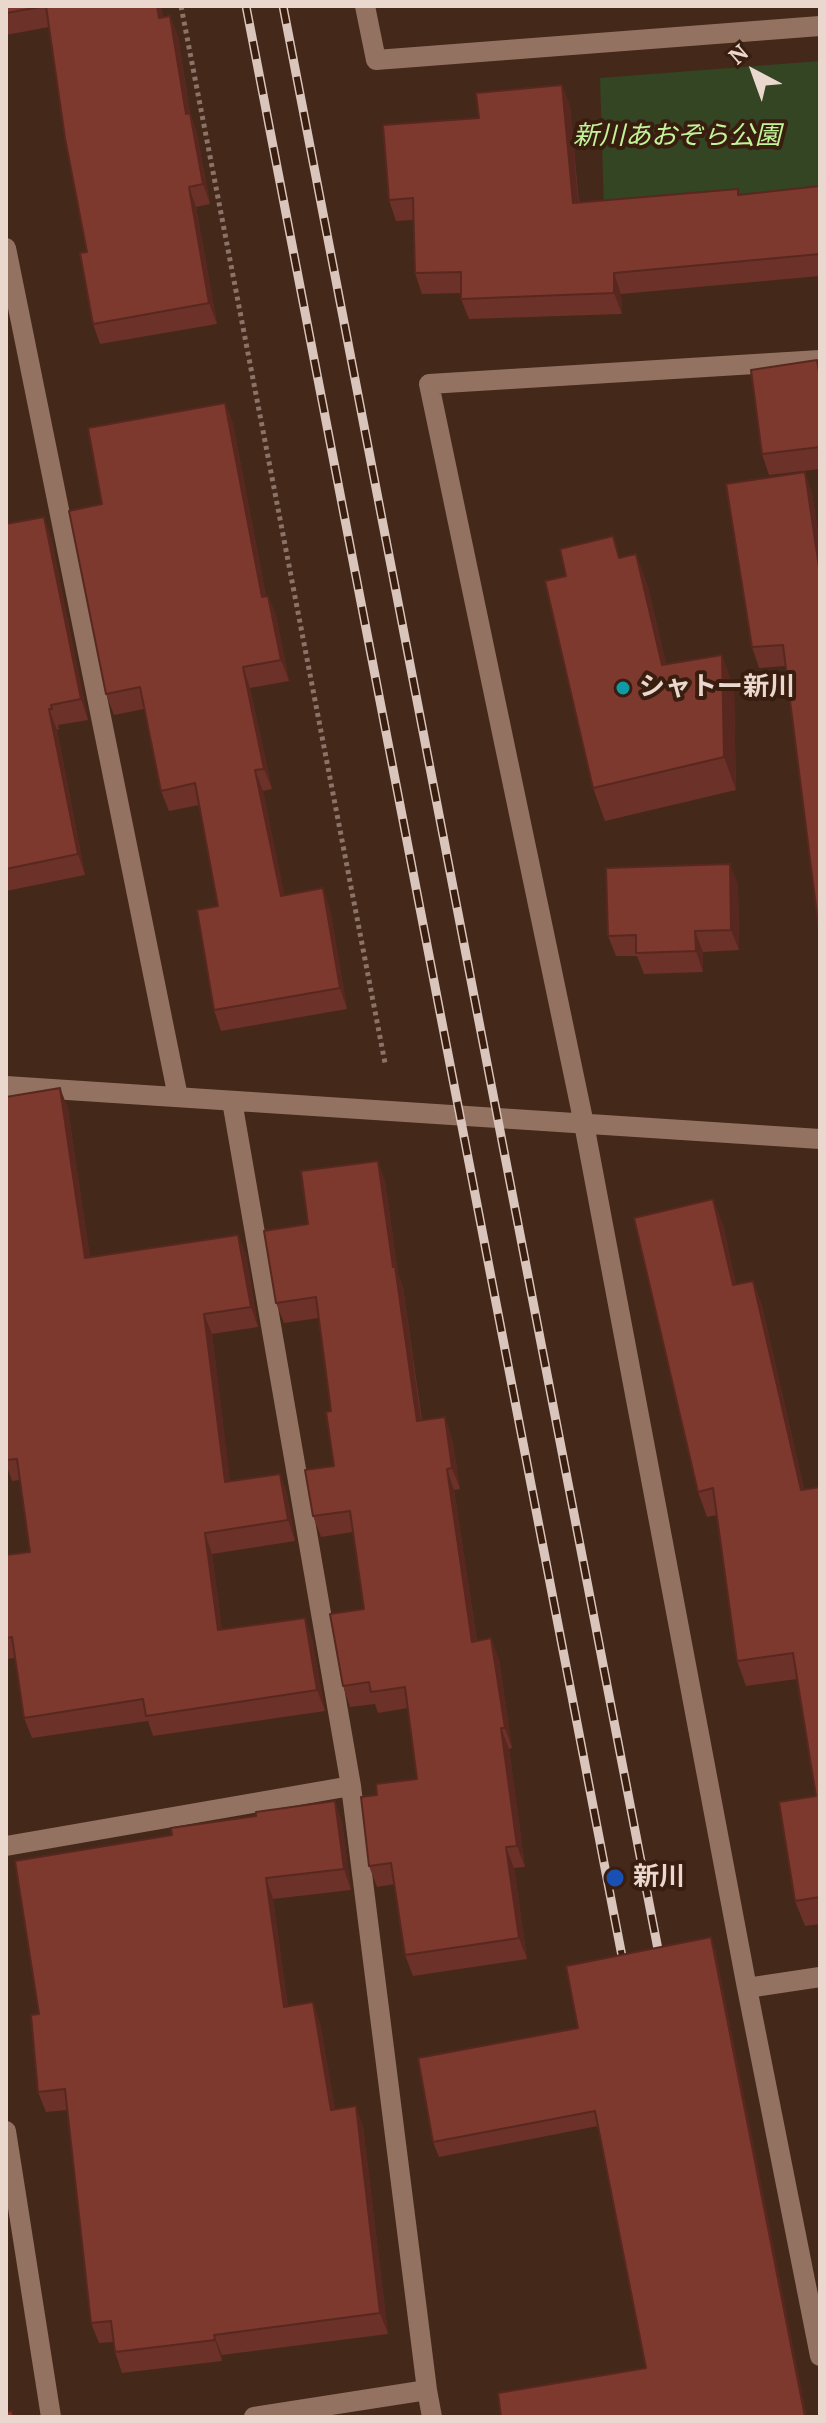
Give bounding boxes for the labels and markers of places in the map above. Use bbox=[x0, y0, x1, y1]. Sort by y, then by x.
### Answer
place label: シャトー新川 bbox=[639, 672, 795, 704]
marker: シャトー新川 bbox=[614, 679, 632, 697]
place label: 新川 bbox=[633, 1862, 685, 1894]
marker: 新川 bbox=[604, 1867, 626, 1889]

